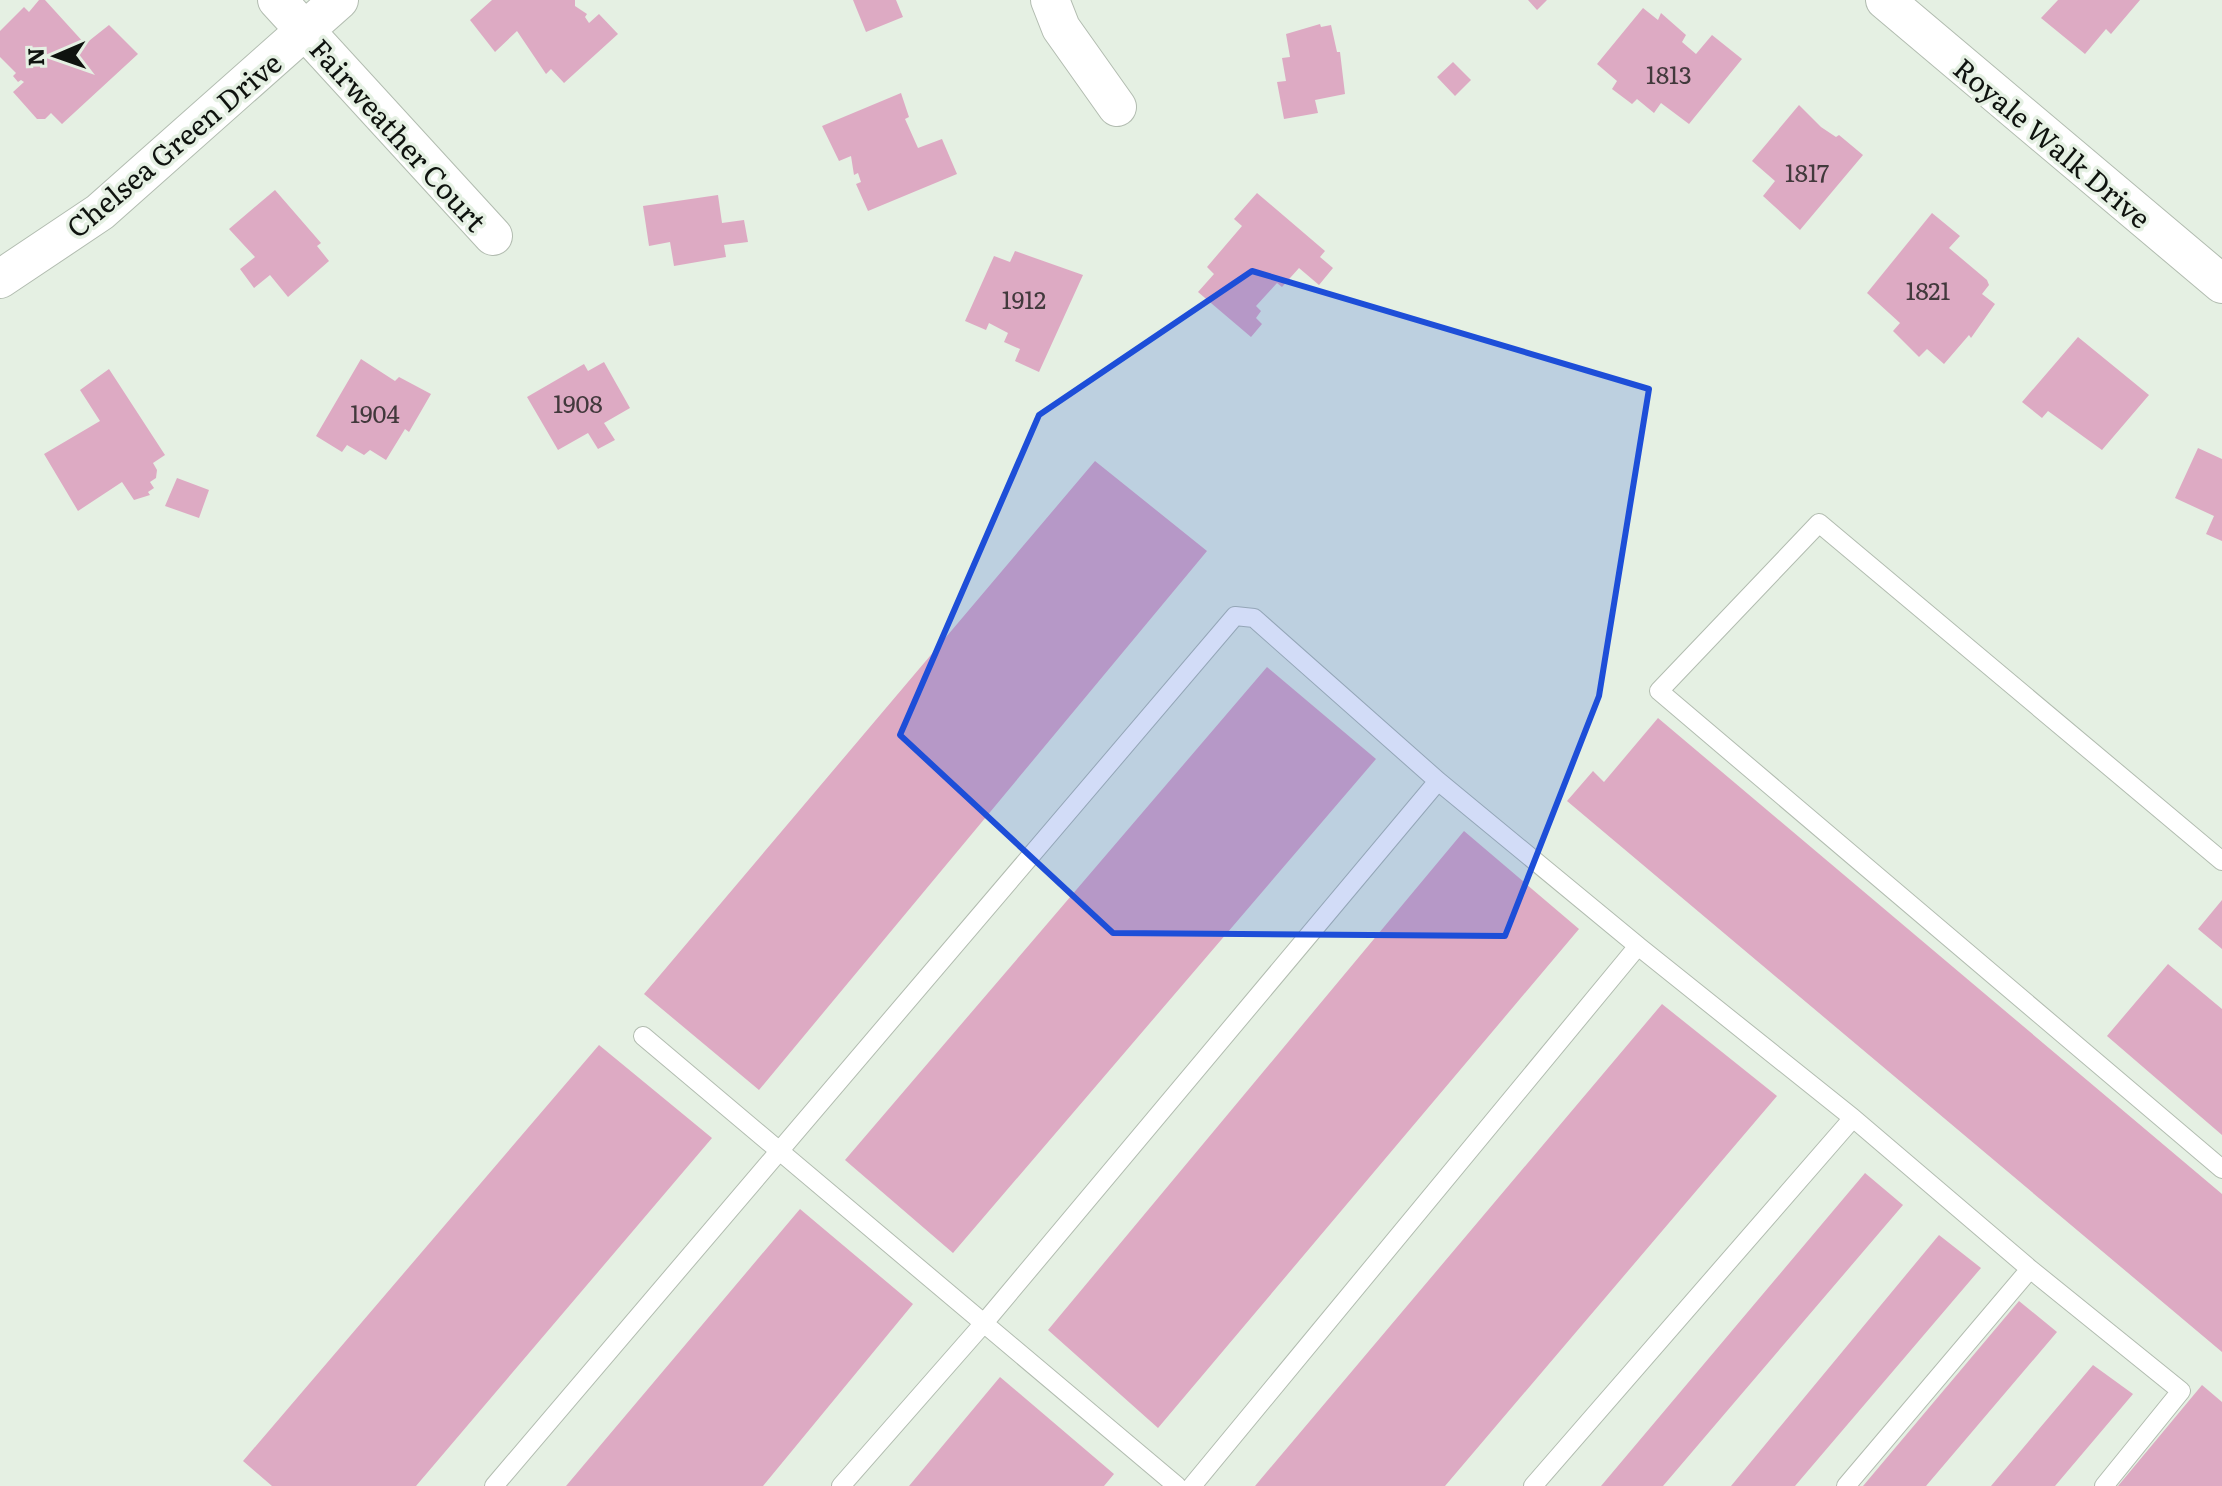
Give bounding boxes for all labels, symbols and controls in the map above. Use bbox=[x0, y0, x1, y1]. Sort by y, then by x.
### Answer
north arrow bbox=[16, 16, 96, 96]
street label: Fairweather Court bbox=[301, 28, 498, 240]
street label: Chelsea Green Drive bbox=[56, 41, 290, 247]
text: N bbox=[18, 47, 51, 67]
street label: Royale Walk Drive bbox=[1945, 47, 2161, 237]
house number: 1813 bbox=[1646, 56, 1692, 91]
house number: 1817 bbox=[1785, 154, 1829, 189]
house number: 1821 bbox=[1906, 272, 1951, 307]
house number: 1912 bbox=[1002, 281, 1046, 316]
house number: 1908 bbox=[553, 385, 603, 420]
house number: 1904 bbox=[350, 395, 400, 430]

